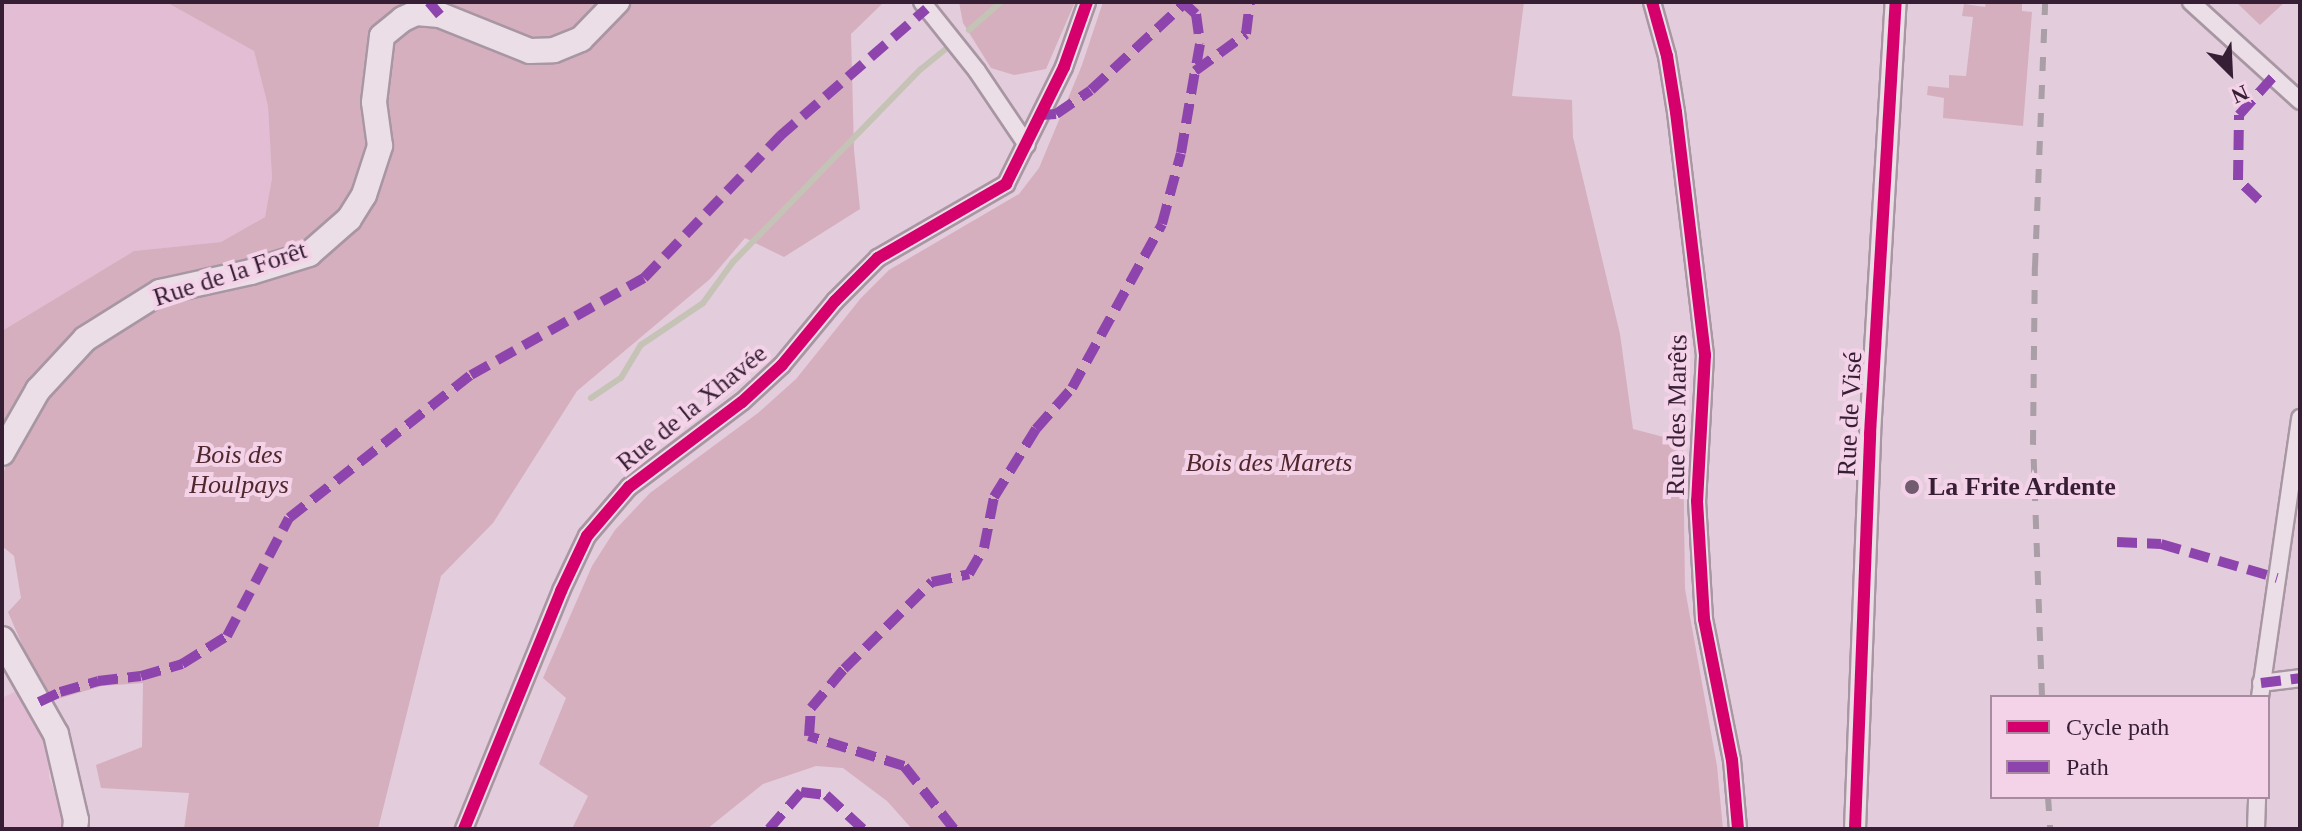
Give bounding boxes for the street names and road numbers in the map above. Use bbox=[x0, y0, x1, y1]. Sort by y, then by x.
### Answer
street label: Rue de la Forêt bbox=[149, 235, 311, 313]
street label: Rue des Marêts bbox=[1660, 334, 1694, 496]
street label: Rue de la Xhavée bbox=[611, 338, 773, 478]
street label: Rue de Visé bbox=[1831, 351, 1869, 477]

